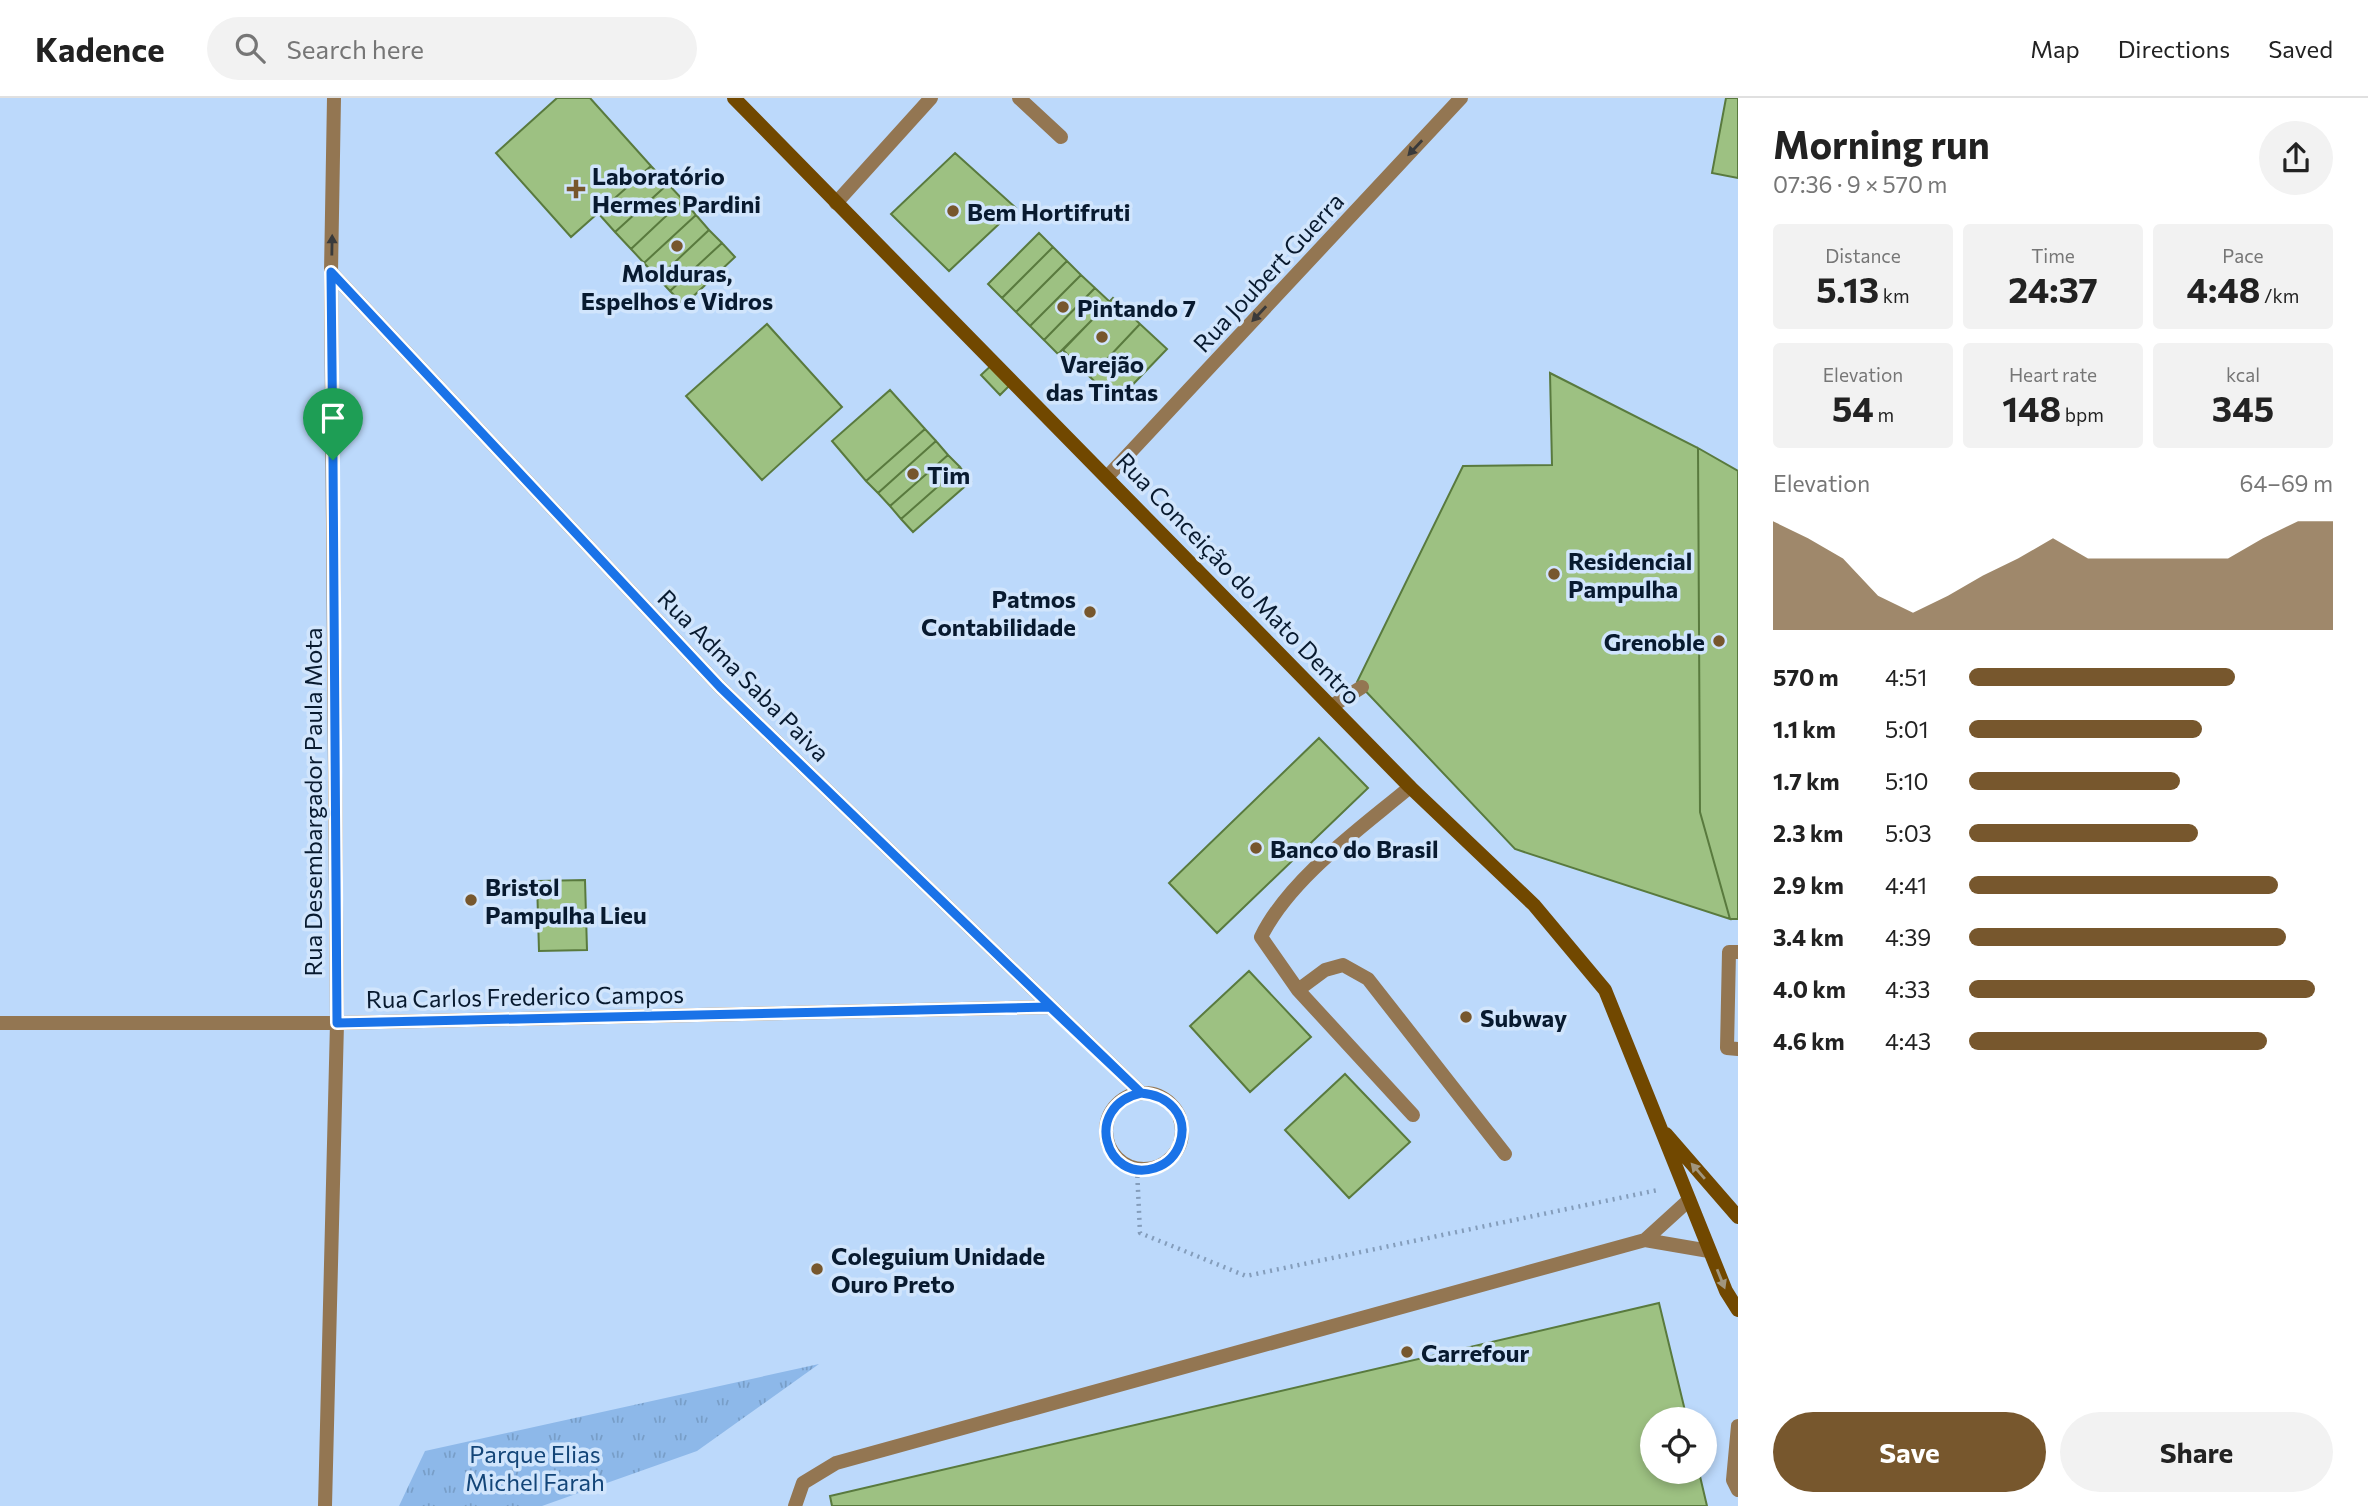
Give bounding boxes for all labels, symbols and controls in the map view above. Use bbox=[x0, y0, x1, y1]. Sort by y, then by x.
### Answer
search box bbox=[207, 17, 697, 80]
text: Kadence bbox=[35, 28, 165, 69]
icon: search bbox=[231, 29, 269, 67]
text: Search here bbox=[287, 33, 424, 64]
text: Map bbox=[2030, 34, 2080, 63]
text: Directions bbox=[2118, 34, 2230, 63]
text: Saved bbox=[2268, 34, 2333, 63]
text: Morning run bbox=[1773, 120, 1990, 167]
button: share bbox=[2259, 121, 2333, 195]
one-way arrow bbox=[1407, 139, 1423, 156]
place label: Laboratório Hermes Pardini bbox=[592, 161, 761, 218]
text: 07:36 · 9 × 570 m bbox=[1773, 170, 1947, 198]
marker: Laboratório Hermes Pardini bbox=[566, 179, 586, 199]
street label: Rua Joubert Guerra bbox=[1187, 186, 1349, 358]
place label: Bem Hortifruti bbox=[967, 197, 1130, 226]
marker: Bem Hortifruti bbox=[945, 203, 961, 219]
one-way arrow bbox=[326, 233, 337, 255]
marker: Molduras, Espelhos e Vidros bbox=[669, 238, 685, 254]
text: Distance bbox=[1825, 244, 1901, 267]
text: Time bbox=[2031, 244, 2075, 267]
text: Pace bbox=[2222, 244, 2264, 267]
place label: Molduras, Espelhos e Vidros bbox=[581, 258, 773, 315]
text: 5.13 bbox=[1816, 267, 1879, 310]
text: 24:37 bbox=[2008, 267, 2098, 310]
text: 4:48 bbox=[2187, 267, 2260, 310]
text: km bbox=[1879, 284, 1910, 307]
text: /km bbox=[2260, 284, 2299, 307]
place label: Pintando 7 bbox=[1077, 293, 1196, 322]
marker: Pintando 7 bbox=[1055, 299, 1071, 315]
one-way arrow bbox=[1252, 305, 1268, 322]
marker: Varejão das Tintas bbox=[1094, 329, 1110, 345]
place label: Varejão das Tintas bbox=[1046, 349, 1158, 406]
text: Elevation bbox=[1823, 363, 1903, 386]
text: Heart rate bbox=[2009, 363, 2097, 386]
text: kcal bbox=[2226, 363, 2260, 386]
text: 54 bbox=[1832, 386, 1874, 429]
text: 148 bbox=[2002, 386, 2061, 429]
text: 345 bbox=[2212, 386, 2274, 429]
pin bbox=[303, 388, 363, 460]
icon: arrive bbox=[314, 399, 352, 437]
text: m bbox=[1874, 403, 1894, 426]
text: bpm bbox=[2061, 403, 2104, 426]
street label: Rua Conceição do Mato Dentro bbox=[1111, 446, 1367, 710]
place label: Tim bbox=[927, 460, 970, 489]
marker: Tim bbox=[905, 466, 921, 482]
text: Elevation bbox=[1773, 469, 1870, 497]
text: 64–69 m bbox=[2240, 469, 2333, 497]
place label: Residencial Pampulha bbox=[1568, 546, 1692, 603]
marker: Residencial Pampulha bbox=[1546, 566, 1562, 582]
street label: Rua Adma Saba Paiva bbox=[652, 583, 836, 767]
place label: Patmos Contabilidade bbox=[921, 584, 1076, 641]
marker: Patmos Contabilidade bbox=[1082, 604, 1098, 620]
street label: Rua Desembargador Paula Mota bbox=[298, 627, 327, 977]
place label: Grenoble bbox=[1604, 627, 1705, 656]
marker: Grenoble bbox=[1711, 633, 1727, 649]
text: 570 m bbox=[1773, 663, 1839, 691]
text: 4:51 bbox=[1885, 663, 1927, 691]
text: 1.1 km bbox=[1773, 715, 1836, 743]
text: 5:01 bbox=[1885, 715, 1928, 743]
text: 1.7 km bbox=[1773, 767, 1840, 795]
text: 5:10 bbox=[1885, 767, 1928, 795]
text: 2.3 km bbox=[1773, 819, 1843, 847]
text: 5:03 bbox=[1885, 819, 1932, 847]
place label: Banco do Brasil bbox=[1270, 834, 1439, 863]
marker: Banco do Brasil bbox=[1248, 840, 1264, 856]
text: 2.9 km bbox=[1773, 871, 1844, 899]
text: 4:41 bbox=[1885, 871, 1927, 899]
place label: Bristol Pampulha Lieu bbox=[485, 872, 647, 929]
marker: Bristol Pampulha Lieu bbox=[463, 892, 479, 908]
text: 3.4 km bbox=[1773, 923, 1844, 951]
text: 4:39 bbox=[1885, 923, 1931, 951]
text: 4.0 km bbox=[1773, 975, 1846, 1003]
text: 4:33 bbox=[1885, 975, 1930, 1003]
street label: Rua Carlos Frederico Campos bbox=[366, 979, 684, 1013]
place label: Subway bbox=[1480, 1003, 1567, 1032]
marker: Subway bbox=[1458, 1009, 1474, 1025]
text: 4.6 km bbox=[1773, 1027, 1845, 1055]
text: 4:43 bbox=[1885, 1027, 1931, 1055]
one-way arrow bbox=[1690, 1162, 1706, 1180]
place label: Coleguium Unidade Ouro Preto bbox=[831, 1241, 1045, 1298]
marker: Coleguium Unidade Ouro Preto bbox=[809, 1261, 825, 1277]
one-way arrow bbox=[1715, 1269, 1726, 1290]
place label: Carrefour bbox=[1421, 1338, 1530, 1367]
marker: Carrefour bbox=[1399, 1344, 1415, 1360]
map controls bbox=[1640, 1407, 1717, 1484]
button: locate bbox=[1640, 1407, 1717, 1484]
button: Save bbox=[1773, 1412, 2046, 1492]
button: Share bbox=[2060, 1412, 2333, 1492]
park label: Parque Elias Michel Farah bbox=[465, 1439, 605, 1496]

